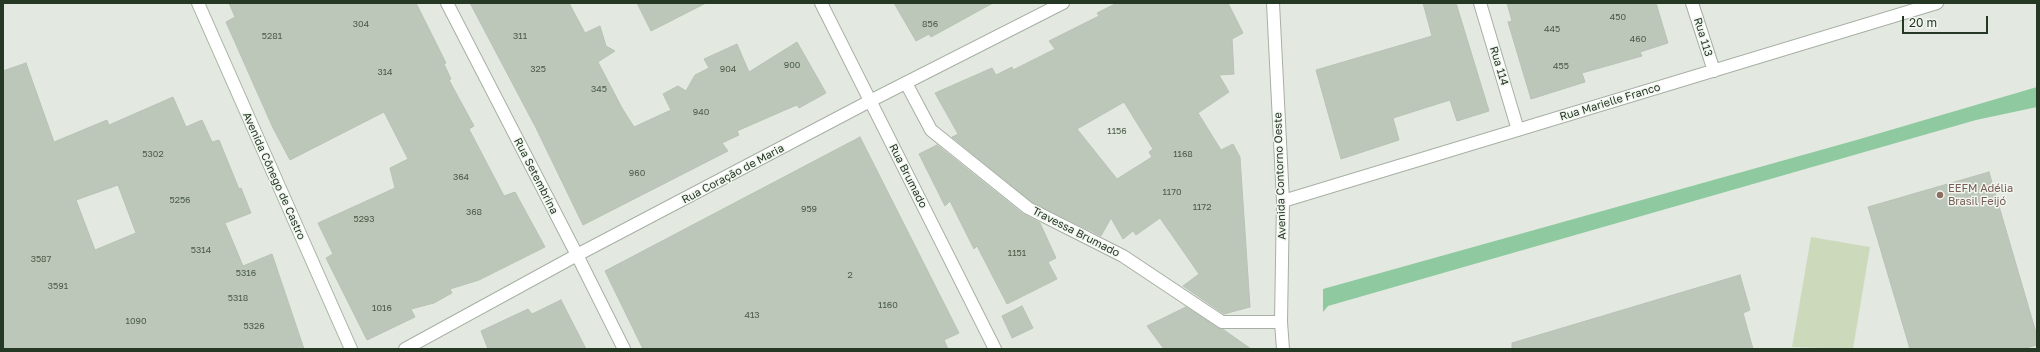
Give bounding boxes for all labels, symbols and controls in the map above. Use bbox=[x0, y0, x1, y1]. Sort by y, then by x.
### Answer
scale bar bbox=[1904, 8, 1990, 34]
house number: 450 bbox=[1610, 12, 1626, 22]
text: 20 m bbox=[1909, 15, 1937, 30]
street label: Rua 113 bbox=[1691, 16, 1715, 58]
house number: 304 bbox=[353, 19, 369, 29]
house number: 856 bbox=[922, 19, 938, 29]
house number: 445 bbox=[1544, 24, 1560, 34]
house number: 5281 bbox=[262, 31, 282, 41]
house number: 311 bbox=[513, 31, 527, 41]
house number: 460 bbox=[1630, 34, 1646, 44]
street label: Rua 114 bbox=[1487, 45, 1511, 87]
house number: 900 bbox=[784, 60, 800, 70]
house number: 455 bbox=[1553, 61, 1569, 71]
house number: 325 bbox=[530, 64, 546, 74]
house number: 904 bbox=[720, 64, 736, 74]
house number: 314 bbox=[377, 67, 393, 77]
street label: Rua Marielle Franco bbox=[1558, 80, 1662, 124]
house number: 345 bbox=[591, 84, 607, 94]
house number: 940 bbox=[693, 107, 709, 117]
street label: Avenida Cônego de Castro bbox=[240, 110, 308, 242]
street label: Avenida Contorno Oeste bbox=[1271, 112, 1289, 240]
house number: 1156 bbox=[1107, 126, 1127, 136]
street label: Rua Setembrina bbox=[511, 136, 561, 216]
street label: Rua Coração de Maria bbox=[680, 141, 786, 207]
street label: Rua Brumado bbox=[886, 142, 930, 210]
house number: 5302 bbox=[142, 149, 164, 159]
house number: 1168 bbox=[1173, 149, 1193, 159]
house number: 960 bbox=[629, 168, 645, 178]
house number: 364 bbox=[453, 172, 469, 182]
place label: EEFM Adélia Brasil Feijó bbox=[1948, 182, 2013, 208]
house number: 1170 bbox=[1162, 187, 1182, 197]
marker: EEFM Adélia Brasil Feijó bbox=[1935, 190, 1945, 200]
house number: 5256 bbox=[169, 195, 191, 205]
house number: 1172 bbox=[1193, 202, 1211, 212]
house number: 959 bbox=[801, 204, 817, 214]
street label: Travessa Brumado bbox=[1030, 204, 1122, 260]
house number: 368 bbox=[466, 207, 482, 217]
house number: 5293 bbox=[353, 214, 375, 224]
house number: 5314 bbox=[191, 245, 211, 255]
house number: 1151 bbox=[1008, 248, 1026, 258]
house number: 3587 bbox=[31, 254, 51, 264]
house number: 5316 bbox=[236, 268, 256, 278]
house number: 2 bbox=[847, 270, 853, 280]
house number: 3591 bbox=[48, 281, 68, 291]
house number: 5318 bbox=[228, 293, 248, 303]
house number: 1160 bbox=[878, 300, 898, 310]
house number: 1016 bbox=[372, 303, 392, 313]
house number: 413 bbox=[744, 310, 760, 320]
house number: 1090 bbox=[126, 316, 146, 326]
house number: 5326 bbox=[243, 321, 265, 331]

